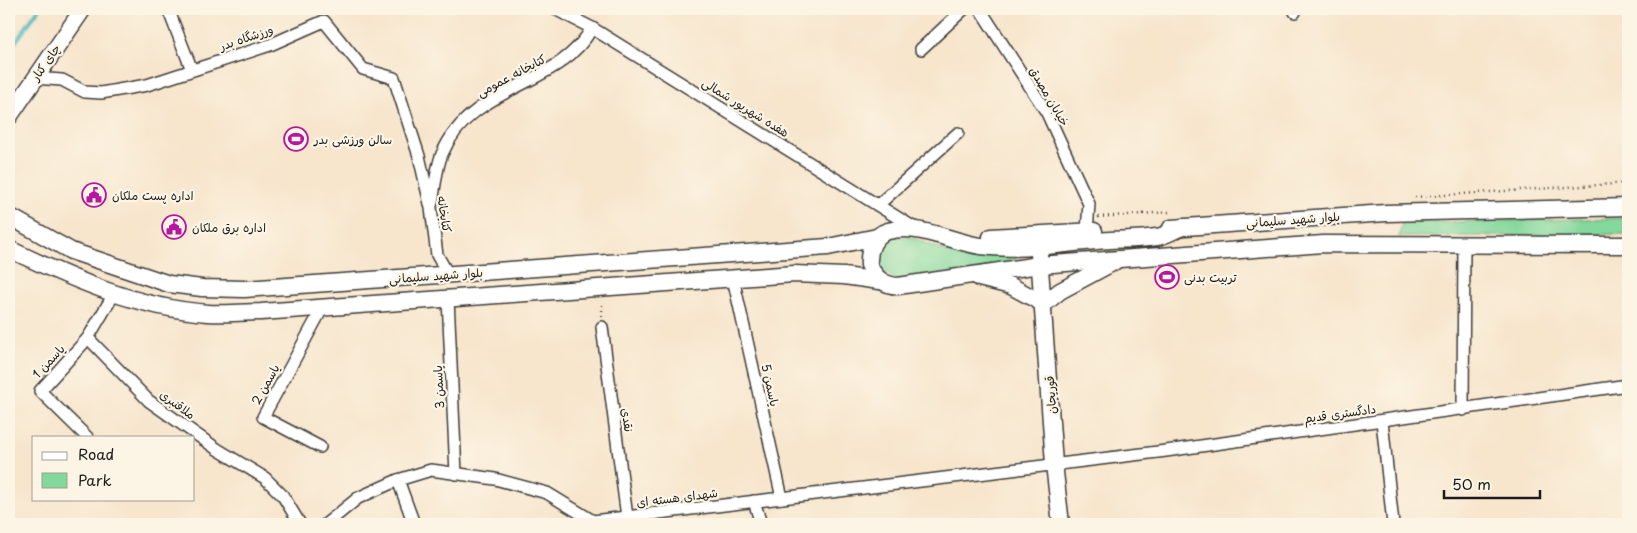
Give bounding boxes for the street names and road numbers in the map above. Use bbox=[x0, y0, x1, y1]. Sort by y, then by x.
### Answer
street label: ورزشگاه بدر bbox=[216, 19, 275, 55]
street label: چای کنار bbox=[25, 40, 64, 85]
street label: کتابخانه عمومی bbox=[473, 49, 549, 101]
street label: خیابان مصدق bbox=[1026, 63, 1074, 129]
street label: هفده شهریور شمالی bbox=[699, 73, 793, 141]
street label: کتابخانه bbox=[433, 194, 457, 234]
street label: بلوار شهید سلیمانی bbox=[1245, 207, 1341, 231]
street label: بلوار شهید سلیمانی bbox=[388, 263, 484, 287]
street label: یاسمن 1 bbox=[27, 340, 69, 382]
street label: یاسمن 2 bbox=[246, 360, 284, 408]
street label: یاسمن 5 bbox=[758, 362, 784, 408]
street label: یاسمن 3 bbox=[428, 365, 448, 409]
street label: قوریجان bbox=[1040, 375, 1060, 415]
street label: ملاقنبری bbox=[156, 385, 200, 423]
street label: دادگستری قدیم bbox=[1303, 399, 1377, 428]
street label: نقدی bbox=[617, 407, 639, 433]
street label: شهدای هسته ای bbox=[635, 483, 719, 511]

